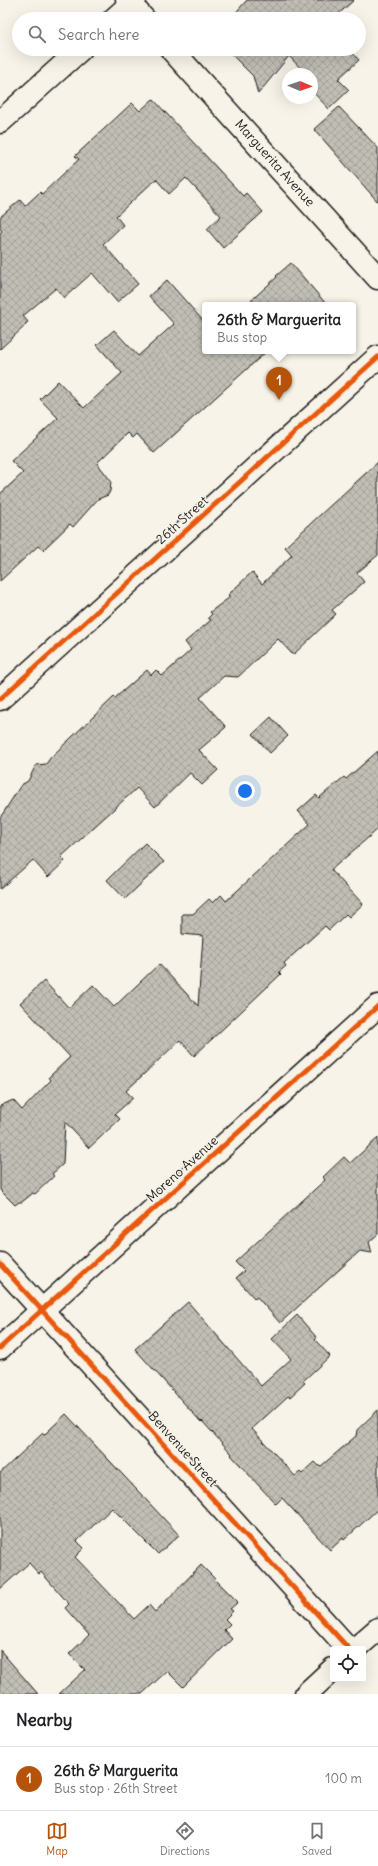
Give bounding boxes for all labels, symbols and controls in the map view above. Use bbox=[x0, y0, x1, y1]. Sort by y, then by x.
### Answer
search box bbox=[12, 12, 366, 56]
icon: search bbox=[26, 23, 48, 45]
text: Search here bbox=[58, 25, 139, 44]
north arrow bbox=[282, 68, 318, 104]
street label: Marguerita Avenue bbox=[231, 116, 319, 210]
popup bbox=[202, 302, 356, 354]
text: 26th & Marguerita bbox=[217, 310, 341, 329]
text: Bus stop bbox=[217, 329, 267, 346]
pin: 1 bbox=[266, 367, 292, 400]
street label: 26th Street bbox=[152, 492, 212, 548]
your location bbox=[235, 781, 255, 801]
street label: Moreno Avenue bbox=[142, 1132, 222, 1206]
street label: Benvenue Street bbox=[145, 1408, 222, 1491]
map controls bbox=[330, 1646, 366, 1682]
button: locate bbox=[330, 1646, 366, 1682]
text: Nearby bbox=[16, 1709, 72, 1731]
text: 26th & Marguerita bbox=[54, 1761, 178, 1780]
text: 1 bbox=[26, 1770, 32, 1787]
text: 100 m bbox=[325, 1770, 362, 1787]
text: Bus stop · 26th Street bbox=[54, 1780, 178, 1797]
tab: Map bbox=[46, 1820, 68, 1858]
tab: Directions bbox=[160, 1820, 210, 1858]
tab: Saved bbox=[302, 1820, 332, 1858]

